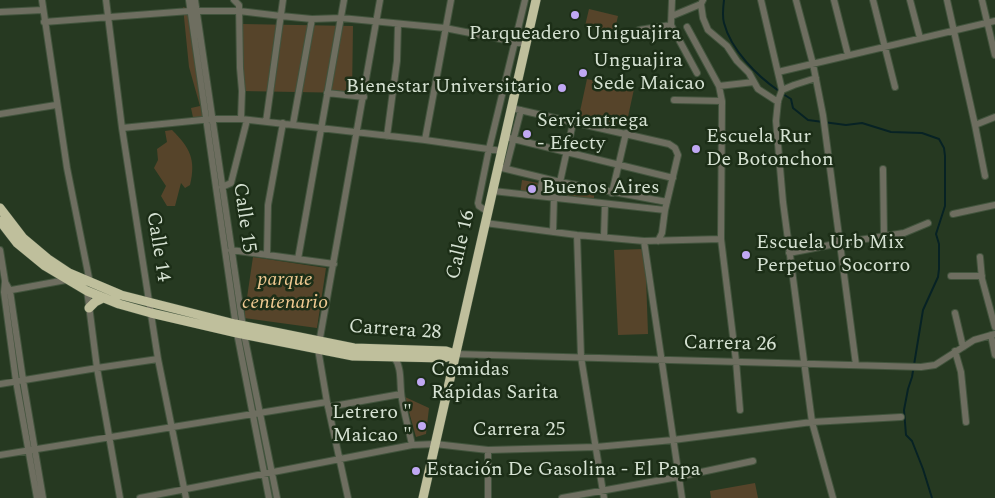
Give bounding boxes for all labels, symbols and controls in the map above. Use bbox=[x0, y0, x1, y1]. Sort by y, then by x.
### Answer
marker: Parqueadero Uniguajira bbox=[569, 9, 581, 21]
place label: Parqueadero Uniguajira bbox=[469, 23, 681, 47]
place label: Unguajira Sede Maicao bbox=[593, 50, 705, 97]
marker: Unguajira Sede Maicao bbox=[577, 67, 589, 79]
place label: Bienestar Universitario bbox=[346, 76, 552, 100]
marker: Bienestar Universitario bbox=[556, 82, 568, 94]
place label: Servientrega - Efecty bbox=[537, 110, 648, 157]
place label: Escuela Rur De Botonchon bbox=[706, 126, 834, 173]
marker: Servientrega - Efecty bbox=[521, 128, 533, 140]
marker: Escuela Rur De Botonchon bbox=[690, 143, 702, 155]
place label: Buenos Aires bbox=[542, 177, 660, 201]
street label: Calle 15 bbox=[226, 181, 260, 255]
marker: Buenos Aires bbox=[526, 183, 538, 195]
street label: Calle 16 bbox=[442, 208, 482, 282]
street label: Calle 14 bbox=[140, 210, 174, 284]
place label: Escuela Urb Mix Perpetuo Socorro bbox=[756, 232, 910, 279]
marker: Escuela Urb Mix Perpetuo Socorro bbox=[740, 249, 752, 261]
park label: parque centenario bbox=[242, 269, 328, 316]
street label: Carrera 28 bbox=[348, 316, 442, 346]
street label: Carrera 26 bbox=[683, 332, 777, 358]
place label: Comidas Rápidas Sarita bbox=[431, 359, 558, 406]
marker: Comidas Rápidas Sarita bbox=[415, 376, 427, 388]
place label: Letrero " Maicao " bbox=[332, 402, 412, 449]
street label: Carrera 25 bbox=[473, 419, 565, 443]
marker: Letrero " Maicao " bbox=[416, 420, 428, 432]
place label: Estación De Gasolina - El Papa bbox=[426, 459, 701, 483]
marker: Estación De Gasolina - El Papa bbox=[410, 465, 422, 477]

